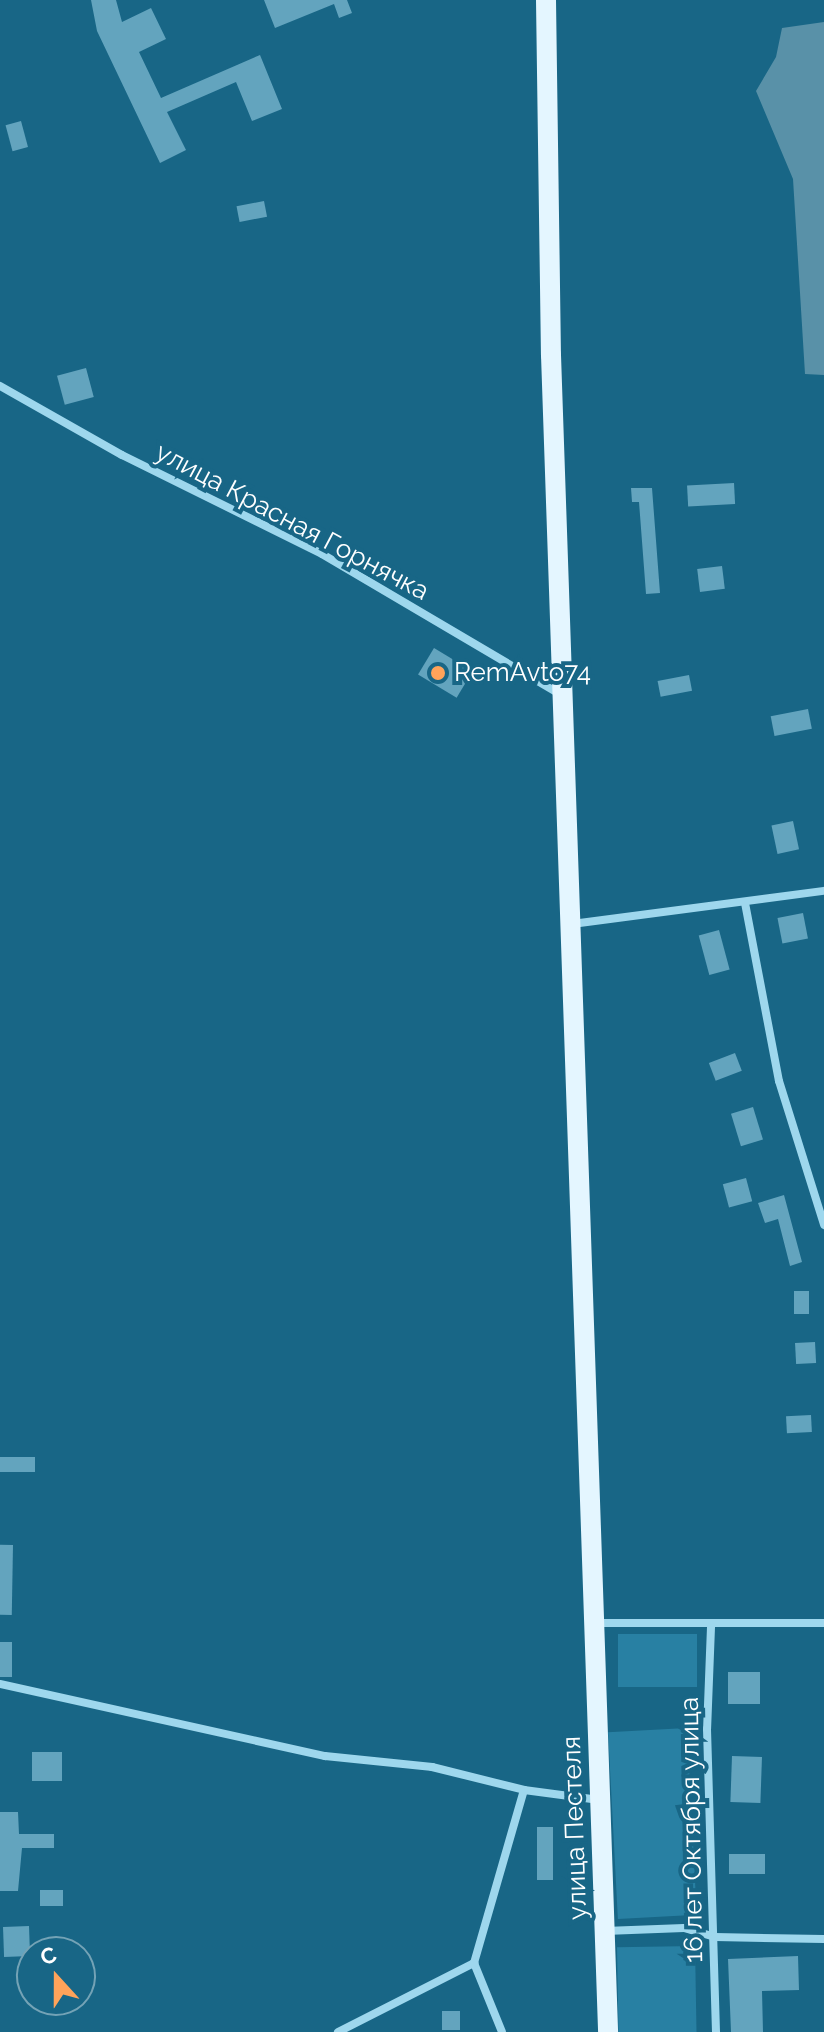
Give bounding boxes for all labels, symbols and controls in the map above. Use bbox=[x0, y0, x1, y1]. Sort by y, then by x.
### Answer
street label: улица Красная Горнячка bbox=[150, 437, 434, 607]
place label: RemAvto74 bbox=[454, 657, 591, 689]
marker: RemAvto74 bbox=[429, 664, 447, 682]
street label: 16 лет Октября улица bbox=[674, 1696, 710, 1964]
street label: улица Пестеля bbox=[556, 1735, 594, 1921]
north arrow bbox=[16, 1936, 96, 2016]
text: С bbox=[36, 1941, 60, 1970]

